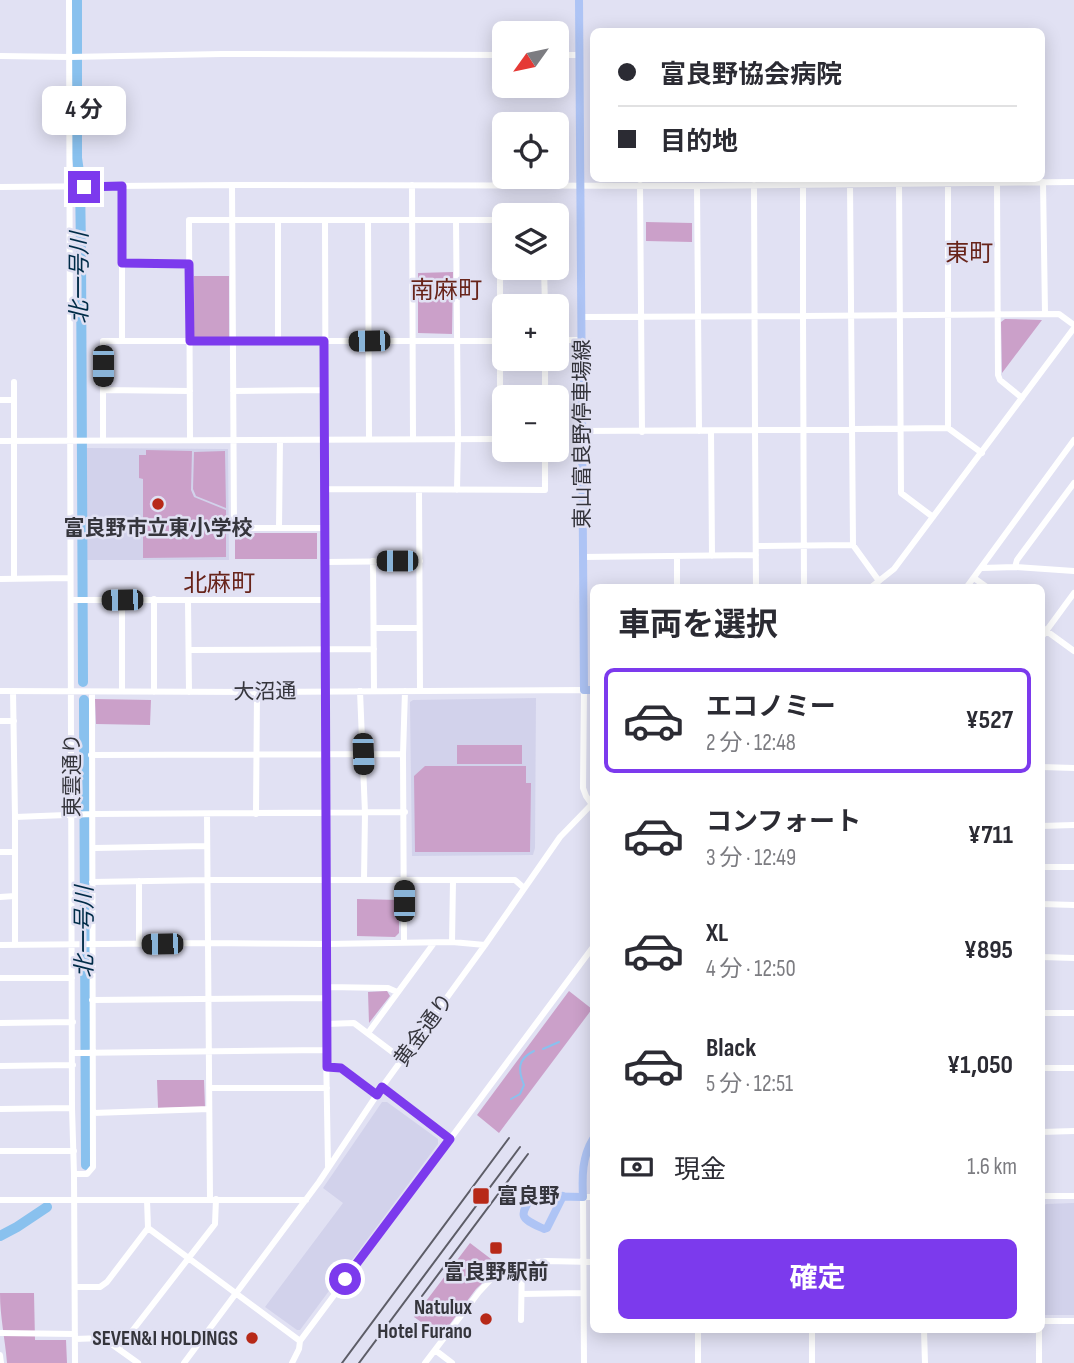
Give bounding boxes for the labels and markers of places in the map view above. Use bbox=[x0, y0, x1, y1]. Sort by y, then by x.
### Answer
marker: 富良野市立東小学校 bbox=[150, 496, 166, 512]
place label: 富良野市立東小学校 bbox=[64, 516, 253, 541]
place label: 富良野 bbox=[497, 1184, 560, 1209]
marker: 富良野 bbox=[471, 1186, 491, 1206]
marker: 富良野駅前 bbox=[488, 1240, 504, 1256]
place label: 富良野駅前 bbox=[444, 1260, 549, 1285]
place label: Natulux Hotel Furano bbox=[377, 1295, 472, 1344]
marker: Natulux Hotel Furano bbox=[478, 1311, 494, 1327]
place label: SEVEN&I HOLDINGS bbox=[92, 1326, 238, 1351]
marker: SEVEN&I HOLDINGS bbox=[244, 1330, 260, 1346]

